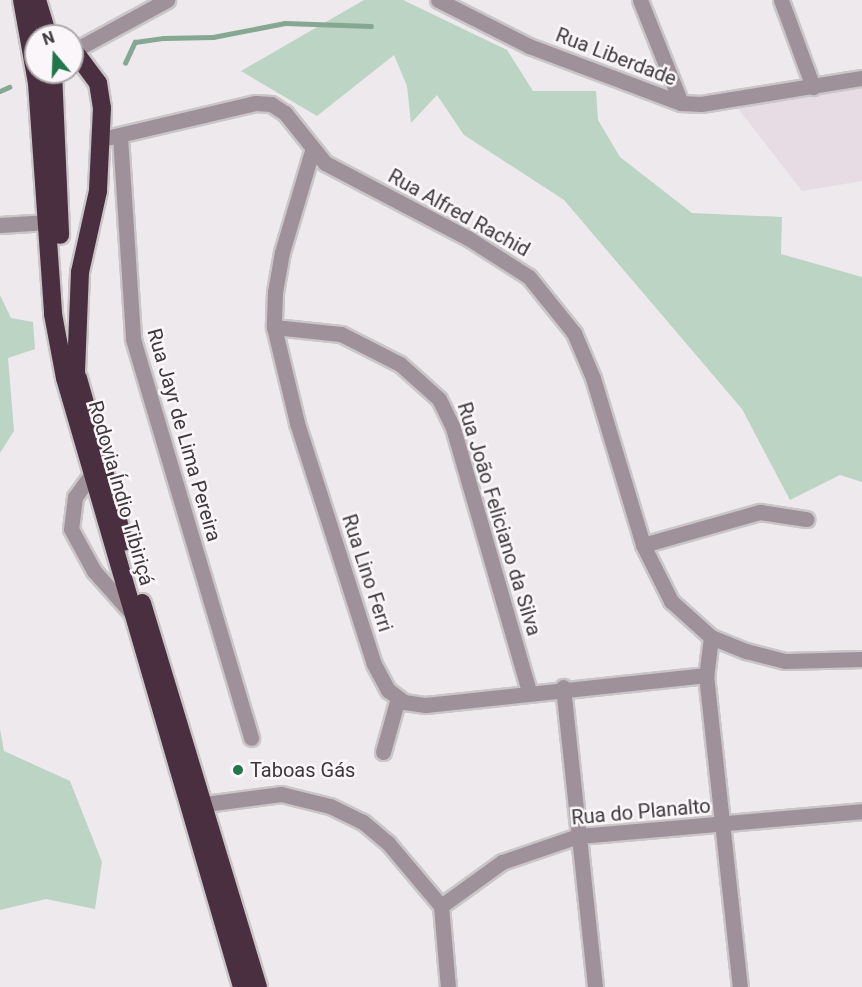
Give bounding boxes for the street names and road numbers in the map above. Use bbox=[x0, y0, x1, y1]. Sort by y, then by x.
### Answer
street label: Rua Liberdade bbox=[552, 23, 680, 91]
street label: Rua Alfred Rachid bbox=[384, 164, 534, 262]
street label: Rua Jayr de Lima Pereira bbox=[142, 326, 226, 544]
street label: Rodovia Índio Tibiriçá bbox=[83, 398, 159, 588]
street label: Rua João Feliciano da Silva bbox=[452, 399, 546, 639]
street label: Rua Lino Ferri bbox=[337, 511, 397, 635]
street label: Rua do Planalto bbox=[570, 794, 712, 830]

